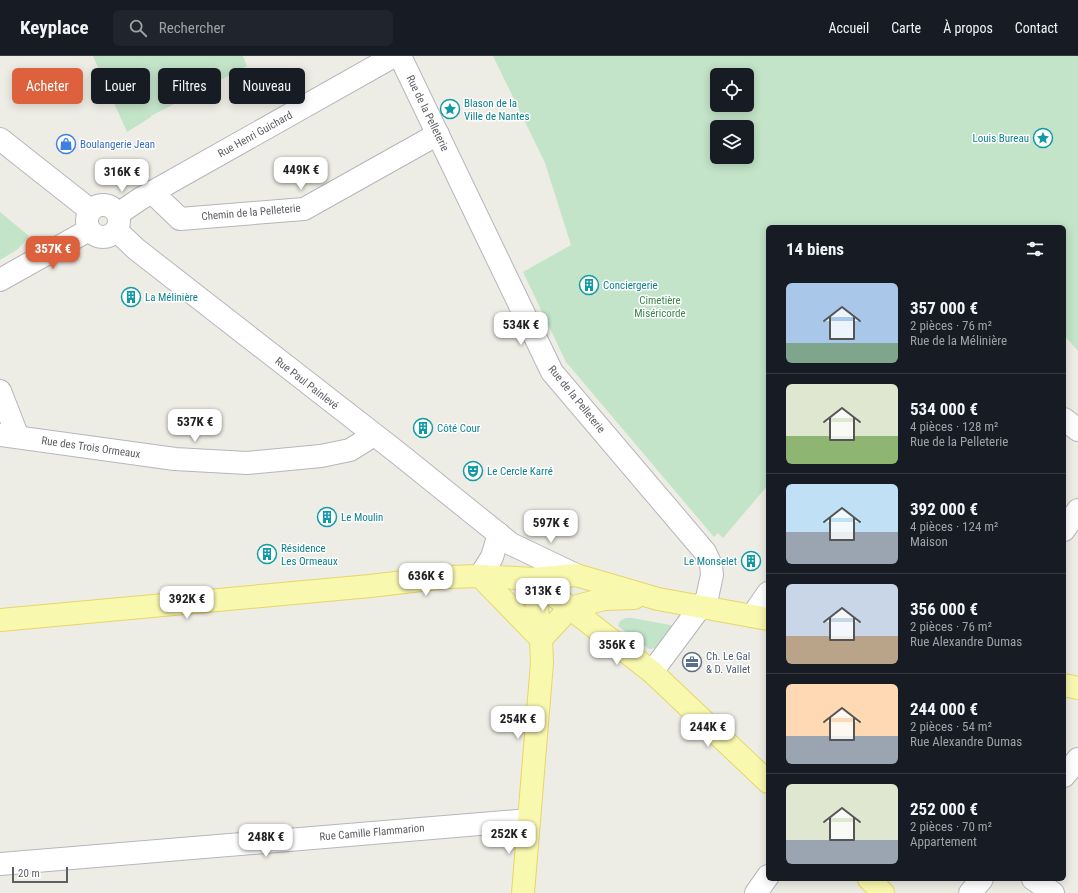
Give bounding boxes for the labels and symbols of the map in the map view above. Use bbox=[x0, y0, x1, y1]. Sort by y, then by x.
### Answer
street label: Rue de la Pelleterie bbox=[403, 73, 452, 153]
place label: Blason de la Ville de Nantes bbox=[464, 97, 529, 123]
place icon: Blason de la Ville de Nantes bbox=[439, 98, 461, 120]
street label: Rue Henri Guichard bbox=[216, 109, 295, 160]
place icon: Louis Bureau bbox=[1032, 127, 1054, 149]
place label: Louis Bureau bbox=[973, 132, 1029, 145]
shop icon: Boulangerie Jean bbox=[55, 133, 77, 155]
place label: Boulangerie Jean bbox=[80, 138, 155, 151]
pin: 449K € bbox=[268, 157, 334, 191]
pin: 316K € bbox=[89, 159, 155, 193]
street label: Chemin de la Pelleterie bbox=[201, 202, 301, 223]
pin: 357K € bbox=[20, 236, 86, 270]
building icon: Conciergerie bbox=[578, 274, 600, 296]
place label: Conciergerie bbox=[603, 279, 658, 292]
building icon: La Mélinière bbox=[120, 286, 142, 308]
place label: La Mélinière bbox=[145, 291, 198, 304]
park label: Cimetière Miséricorde bbox=[634, 294, 686, 320]
pin: 534K € bbox=[488, 312, 554, 346]
street label: Rue Paul Painlevé bbox=[272, 355, 341, 412]
street label: Rue de la Pelleterie bbox=[545, 363, 608, 436]
pin: 537K € bbox=[162, 409, 228, 443]
building icon: Côté Cour bbox=[412, 417, 434, 439]
place label: Côté Cour bbox=[437, 422, 481, 435]
street label: Rue des Trois Ormeaux bbox=[41, 434, 141, 461]
theatre icon: Le Cercle Karré bbox=[462, 460, 484, 482]
place label: Le Cercle Karré bbox=[487, 465, 553, 478]
building icon: Le Moulin bbox=[316, 506, 338, 528]
pin: 597K € bbox=[518, 510, 584, 544]
place label: Le Moulin bbox=[341, 511, 383, 524]
place label: Résidence Les Ormeaux bbox=[281, 542, 338, 568]
building icon: Résidence Les Ormeaux bbox=[256, 543, 278, 565]
building icon: Le Monselet bbox=[740, 550, 762, 572]
place label: Le Monselet bbox=[684, 555, 737, 568]
pin: 636K € bbox=[393, 563, 459, 597]
pin: 313K € bbox=[510, 578, 576, 612]
pin: 392K € bbox=[154, 586, 220, 620]
pin: 356K € bbox=[584, 632, 650, 666]
place label: Ch. Le Gal & D. Vallet bbox=[706, 650, 750, 676]
office icon: Ch. Le Gal & D. Vallet bbox=[681, 651, 703, 673]
pin: 254K € bbox=[485, 706, 551, 740]
pin: 244K € bbox=[675, 714, 741, 748]
street label: Rue Camille Flammarion bbox=[319, 821, 425, 844]
pin: 252K € bbox=[476, 821, 542, 855]
pin: 248K € bbox=[233, 824, 299, 858]
scale bar bbox=[12, 865, 68, 884]

